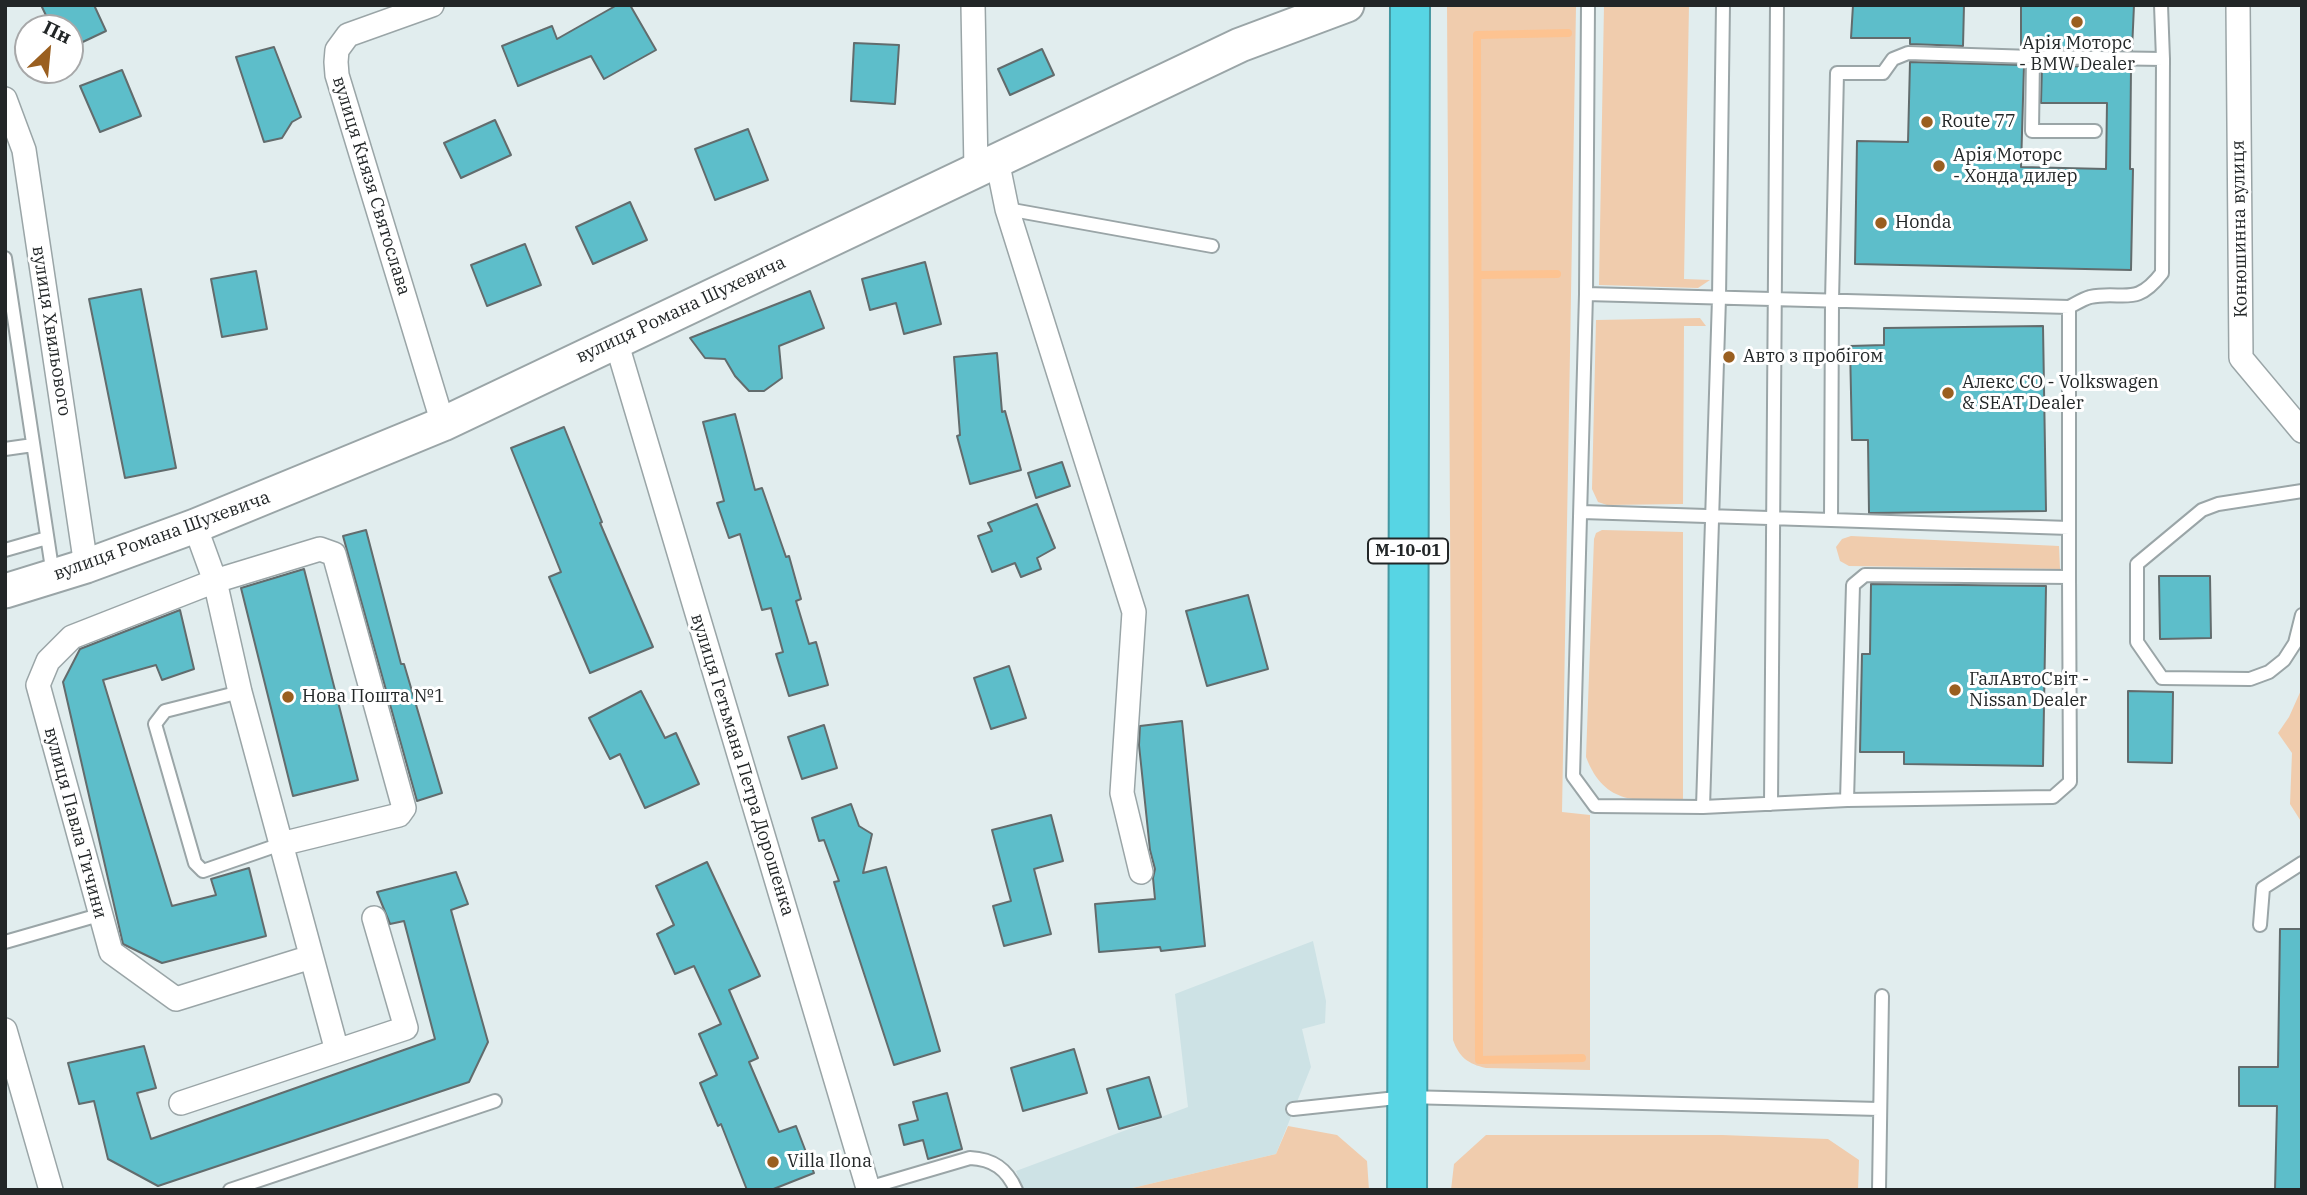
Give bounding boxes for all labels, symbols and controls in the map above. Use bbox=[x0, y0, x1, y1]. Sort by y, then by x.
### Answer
north arrow bbox=[14, 14, 84, 84]
marker: Арія Моторс - BMW Dealer bbox=[2069, 14, 2085, 30]
text: Пн bbox=[39, 15, 75, 49]
place label: Арія Моторс - BMW Dealer bbox=[2019, 33, 2135, 76]
street label: вулиця Князя Святослава bbox=[327, 74, 415, 298]
place label: Route 77 bbox=[1941, 111, 2016, 133]
marker: Route 77 bbox=[1919, 114, 1935, 130]
street label: Конюшинна вулиця bbox=[2228, 140, 2252, 318]
place label: Арія Моторс - Хонда дилер bbox=[1953, 145, 2077, 188]
marker: Арія Моторс - Хонда дилер bbox=[1931, 158, 1947, 174]
place label: Honda bbox=[1895, 212, 1952, 234]
marker: Honda bbox=[1873, 215, 1889, 231]
street label: вулиця Хвильового bbox=[27, 244, 75, 418]
street label: вулиця Романа Шухевича bbox=[573, 252, 789, 368]
place label: Авто з пробігом bbox=[1743, 346, 1884, 368]
marker: Авто з пробігом bbox=[1721, 349, 1737, 365]
place label: Алекс CO - Volkswagen & SEAT Dealer bbox=[1962, 372, 2159, 414]
marker: Алекс CO - Volkswagen & SEAT Dealer bbox=[1940, 385, 1956, 401]
street label: вулиця Романа Шухевича bbox=[51, 487, 273, 585]
road number: М-10-01 bbox=[1368, 538, 1448, 564]
street label: вулиця Гетьмана Петра Дорошенка bbox=[686, 611, 798, 919]
place label: ГалАвтоСвіт - Nissan Dealer bbox=[1969, 669, 2089, 712]
marker: ГалАвтоСвіт - Nissan Dealer bbox=[1947, 682, 1963, 698]
place label: Нова Пошта №1 bbox=[302, 686, 445, 708]
marker: Нова Пошта №1 bbox=[280, 689, 296, 705]
street label: вулиця Павла Тичини bbox=[39, 725, 111, 921]
place label: Villa Ilona bbox=[787, 1151, 872, 1173]
marker: Villa Ilona bbox=[765, 1154, 781, 1170]

